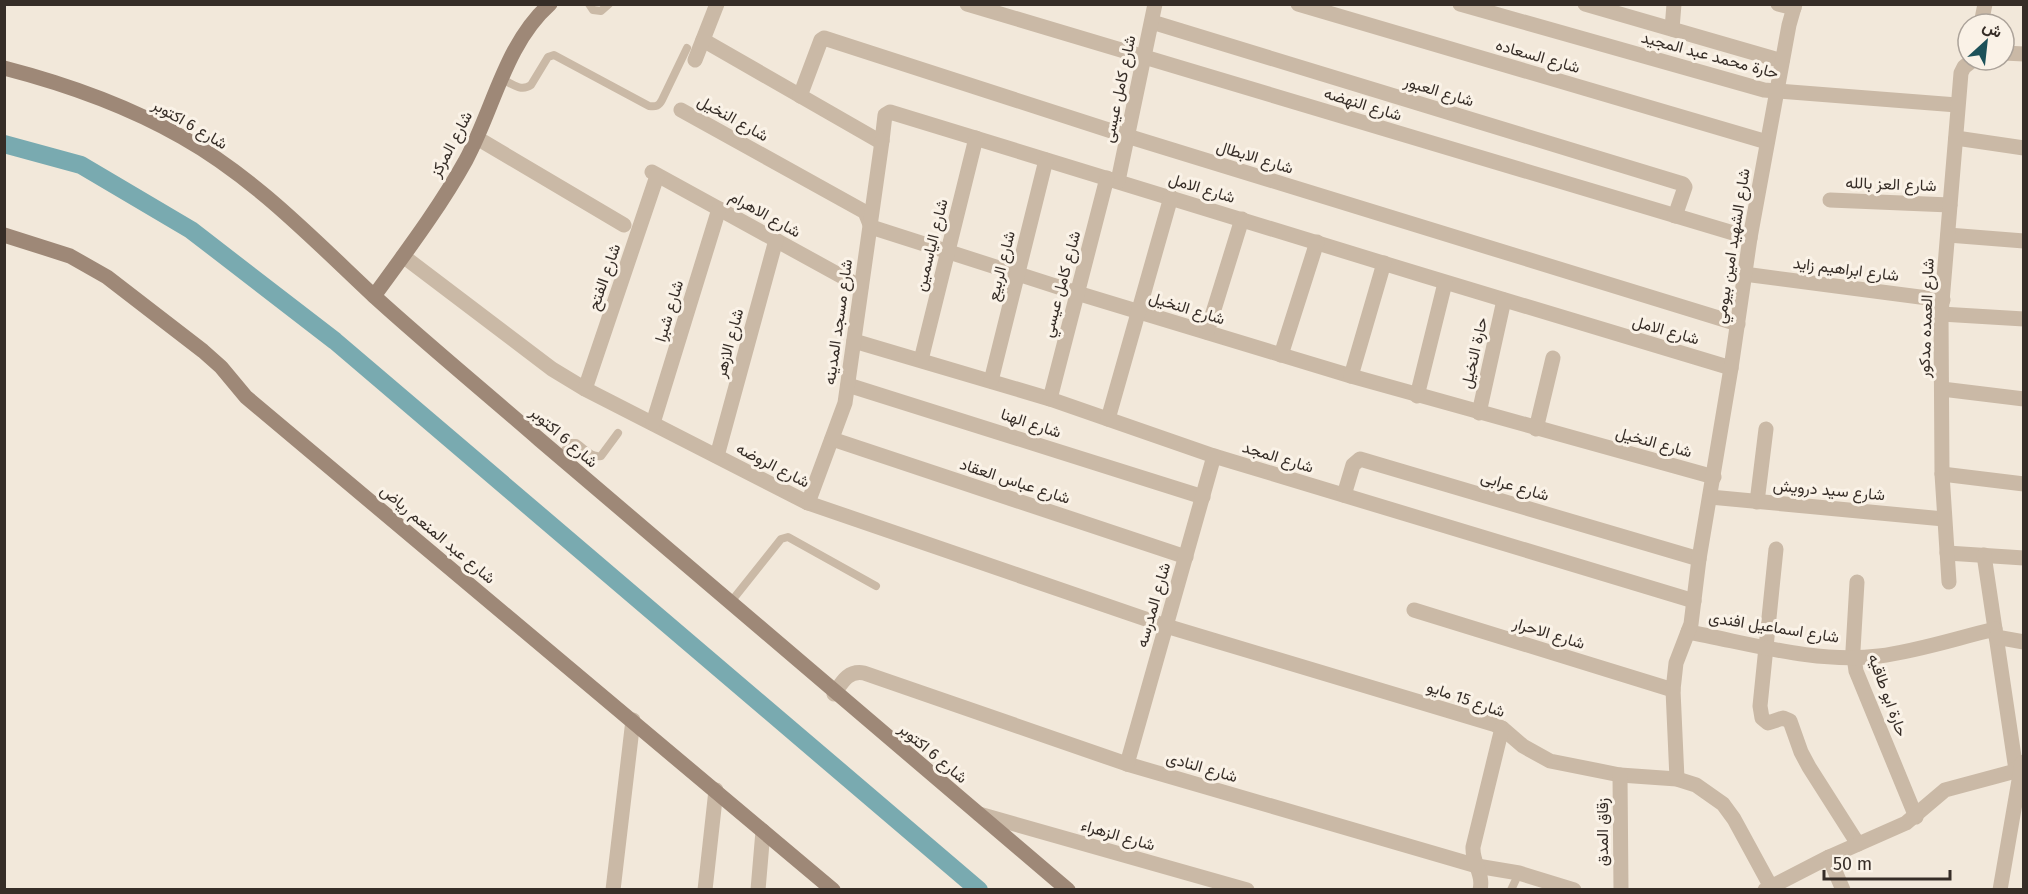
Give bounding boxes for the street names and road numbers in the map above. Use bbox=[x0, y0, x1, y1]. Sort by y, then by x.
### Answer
street label: حارة محمد عبد المجيد bbox=[1639, 28, 1781, 84]
street label: شارع كامل عيسى bbox=[1098, 34, 1142, 145]
street label: شارع السعاده bbox=[1493, 35, 1582, 79]
street label: شارع العبور bbox=[1400, 71, 1476, 113]
street label: شارع النهضه bbox=[1321, 83, 1404, 127]
street label: شارع النخيل bbox=[693, 91, 772, 147]
street label: شارع 6 اكتوبر bbox=[147, 94, 231, 155]
street label: شارع المركز bbox=[425, 108, 478, 182]
street label: شارع الابطال bbox=[1214, 136, 1296, 180]
street label: شارع الشهيد امين بيومي bbox=[1710, 167, 1758, 326]
street label: شارع الامل bbox=[1166, 169, 1238, 209]
street label: شارع العز بالله bbox=[1845, 173, 1937, 197]
street label: شارع الاهرام bbox=[725, 187, 804, 243]
street label: شارع الياسمين bbox=[910, 197, 954, 294]
street label: شارع الربيع bbox=[983, 229, 1021, 303]
street label: شارع كامل عيسي bbox=[1038, 229, 1088, 340]
street label: شارع الفتح bbox=[584, 241, 626, 314]
street label: شارع ابراهيم زايد bbox=[1792, 253, 1900, 287]
street label: شارع مسجد المدينه bbox=[820, 258, 858, 386]
street label: شارع العمده مدكور bbox=[1914, 258, 1940, 379]
street label: شارع شبرا bbox=[651, 278, 689, 345]
street label: شارع النخيل bbox=[1146, 287, 1227, 330]
street label: شارع الازهر bbox=[710, 306, 749, 381]
street label: شارع الامل bbox=[1630, 311, 1702, 350]
street label: حارة النخيل bbox=[1457, 315, 1492, 391]
street label: شارع 6 اكتوبر bbox=[524, 402, 602, 473]
street label: شارع الهنا bbox=[998, 404, 1064, 444]
street label: شارع النخيل bbox=[1613, 423, 1694, 463]
street label: شارع المجد bbox=[1240, 437, 1316, 479]
street label: شارع الروضه bbox=[732, 438, 813, 493]
street label: شارع عباس العقاد bbox=[957, 454, 1073, 510]
street label: شارع عرابى bbox=[1478, 467, 1551, 507]
street label: شارع سيد درويش bbox=[1772, 476, 1886, 506]
street label: شارع عبد المنعم رياض bbox=[375, 480, 499, 589]
street label: شارع المدرسه bbox=[1132, 560, 1176, 650]
street label: شارع اسماعيل افندى bbox=[1707, 607, 1841, 649]
street label: شارع الاحرار bbox=[1509, 613, 1587, 655]
street label: حارة ابو طاقيه bbox=[1863, 651, 1912, 740]
street label: شارع 15 مايو bbox=[1424, 677, 1508, 723]
street label: شارع 6 اكتوبر bbox=[893, 718, 971, 789]
street label: شارع النادى bbox=[1164, 748, 1240, 788]
street label: زقاق المدق bbox=[1593, 798, 1613, 866]
street label: شارع الزهراء bbox=[1078, 815, 1157, 857]

